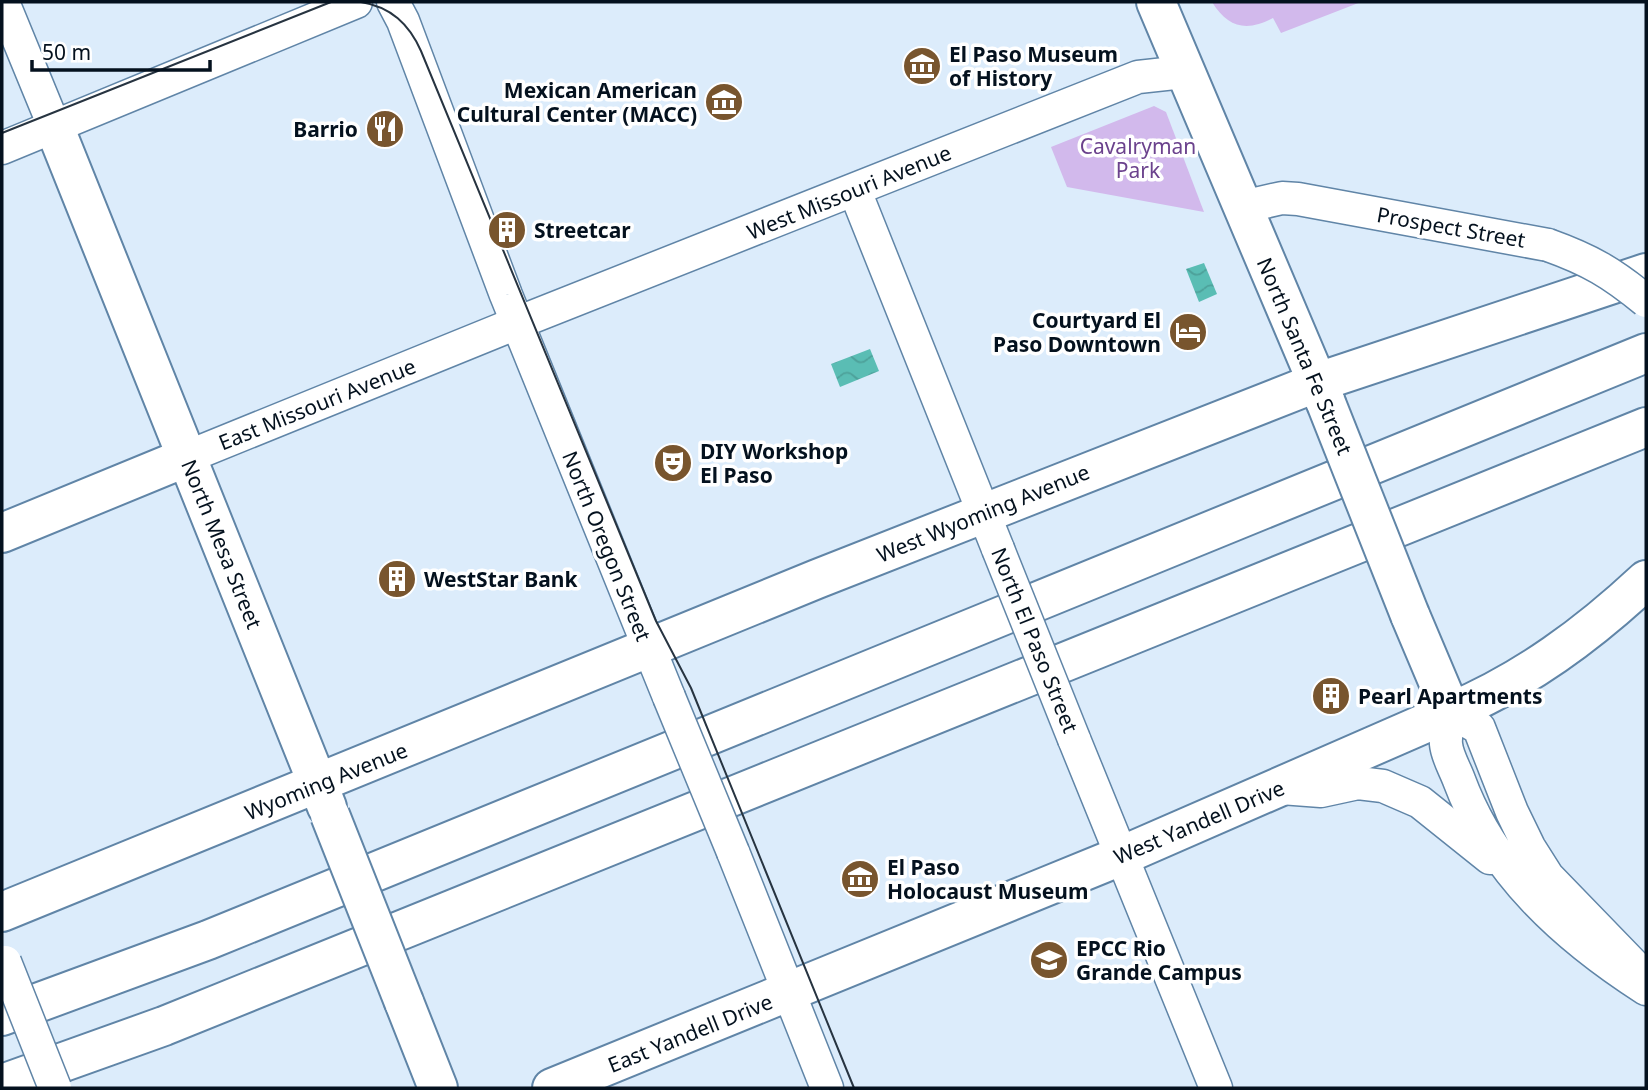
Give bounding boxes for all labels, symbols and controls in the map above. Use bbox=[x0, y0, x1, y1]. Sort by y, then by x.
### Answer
scale bar bbox=[32, 28, 210, 72]
text: 50 m bbox=[42, 38, 91, 66]
place label: El Paso Museum of History bbox=[949, 40, 1118, 92]
museum icon: El Paso Museum of History bbox=[901, 45, 943, 87]
place label: Mexican American Cultural Center (MACC) bbox=[457, 76, 697, 128]
museum icon: Mexican American Cultural Center (MACC) bbox=[703, 81, 745, 123]
restaurant icon: Barrio bbox=[364, 108, 406, 150]
place label: Barrio bbox=[293, 115, 358, 143]
park label: Cavalryman Park bbox=[1080, 132, 1196, 184]
street label: West Missouri Avenue bbox=[743, 138, 955, 246]
street label: Prospect Street bbox=[1375, 200, 1528, 254]
building icon: Streetcar bbox=[486, 209, 528, 251]
place label: Streetcar bbox=[534, 216, 631, 244]
street label: North Santa Fe Street bbox=[1251, 253, 1359, 459]
place label: Courtyard El Paso Downtown bbox=[993, 306, 1161, 358]
hotel icon: Courtyard El Paso Downtown bbox=[1167, 311, 1209, 353]
street label: East Missouri Avenue bbox=[214, 352, 420, 456]
place label: DIY Workshop El Paso bbox=[700, 437, 848, 489]
theatre icon: DIY Workshop El Paso bbox=[652, 442, 694, 484]
street label: North Oregon Street bbox=[556, 447, 658, 646]
street label: North Mesa Street bbox=[175, 455, 269, 633]
street label: West Wyoming Avenue bbox=[872, 457, 1094, 569]
street label: North El Paso Street bbox=[985, 543, 1085, 737]
building icon: WestStar Bank bbox=[376, 558, 418, 600]
place label: WestStar Bank bbox=[424, 565, 578, 593]
building icon: Pearl Apartments bbox=[1310, 675, 1352, 717]
place label: Pearl Apartments bbox=[1358, 682, 1542, 710]
street label: Wyoming Avenue bbox=[241, 736, 411, 826]
street label: West Yandell Drive bbox=[1109, 773, 1289, 871]
place label: El Paso Holocaust Museum bbox=[887, 853, 1088, 905]
museum icon: El Paso Holocaust Museum bbox=[839, 858, 881, 900]
place label: EPCC Rio Grande Campus bbox=[1076, 934, 1242, 986]
school or university icon: EPCC Rio Grande Campus bbox=[1028, 939, 1070, 981]
street label: East Yandell Drive bbox=[604, 987, 776, 1079]

